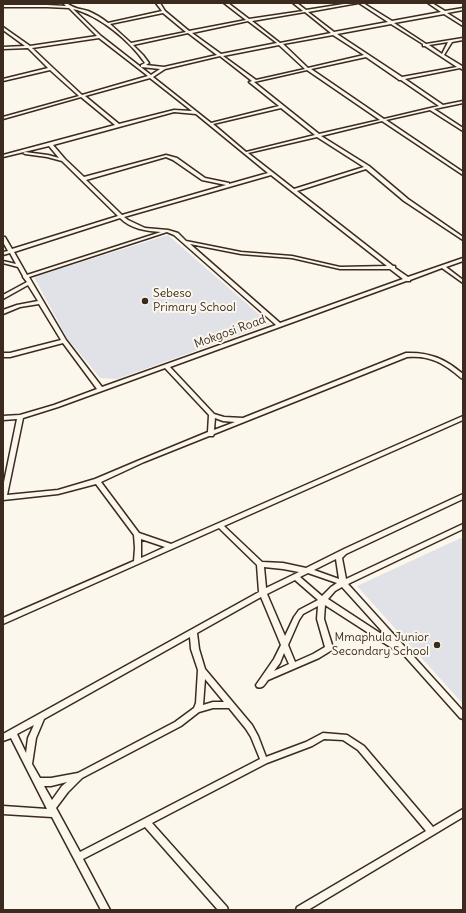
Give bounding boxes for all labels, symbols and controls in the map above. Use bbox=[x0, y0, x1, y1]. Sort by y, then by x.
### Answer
place label: Sebeso Primary School bbox=[153, 287, 236, 315]
marker: Sebeso Primary School bbox=[140, 296, 150, 306]
street label: Mokgosi Road bbox=[192, 312, 268, 352]
place label: Mmaphula Junior Secondary School bbox=[332, 631, 429, 659]
marker: Mmaphula Junior Secondary School bbox=[432, 640, 442, 650]

